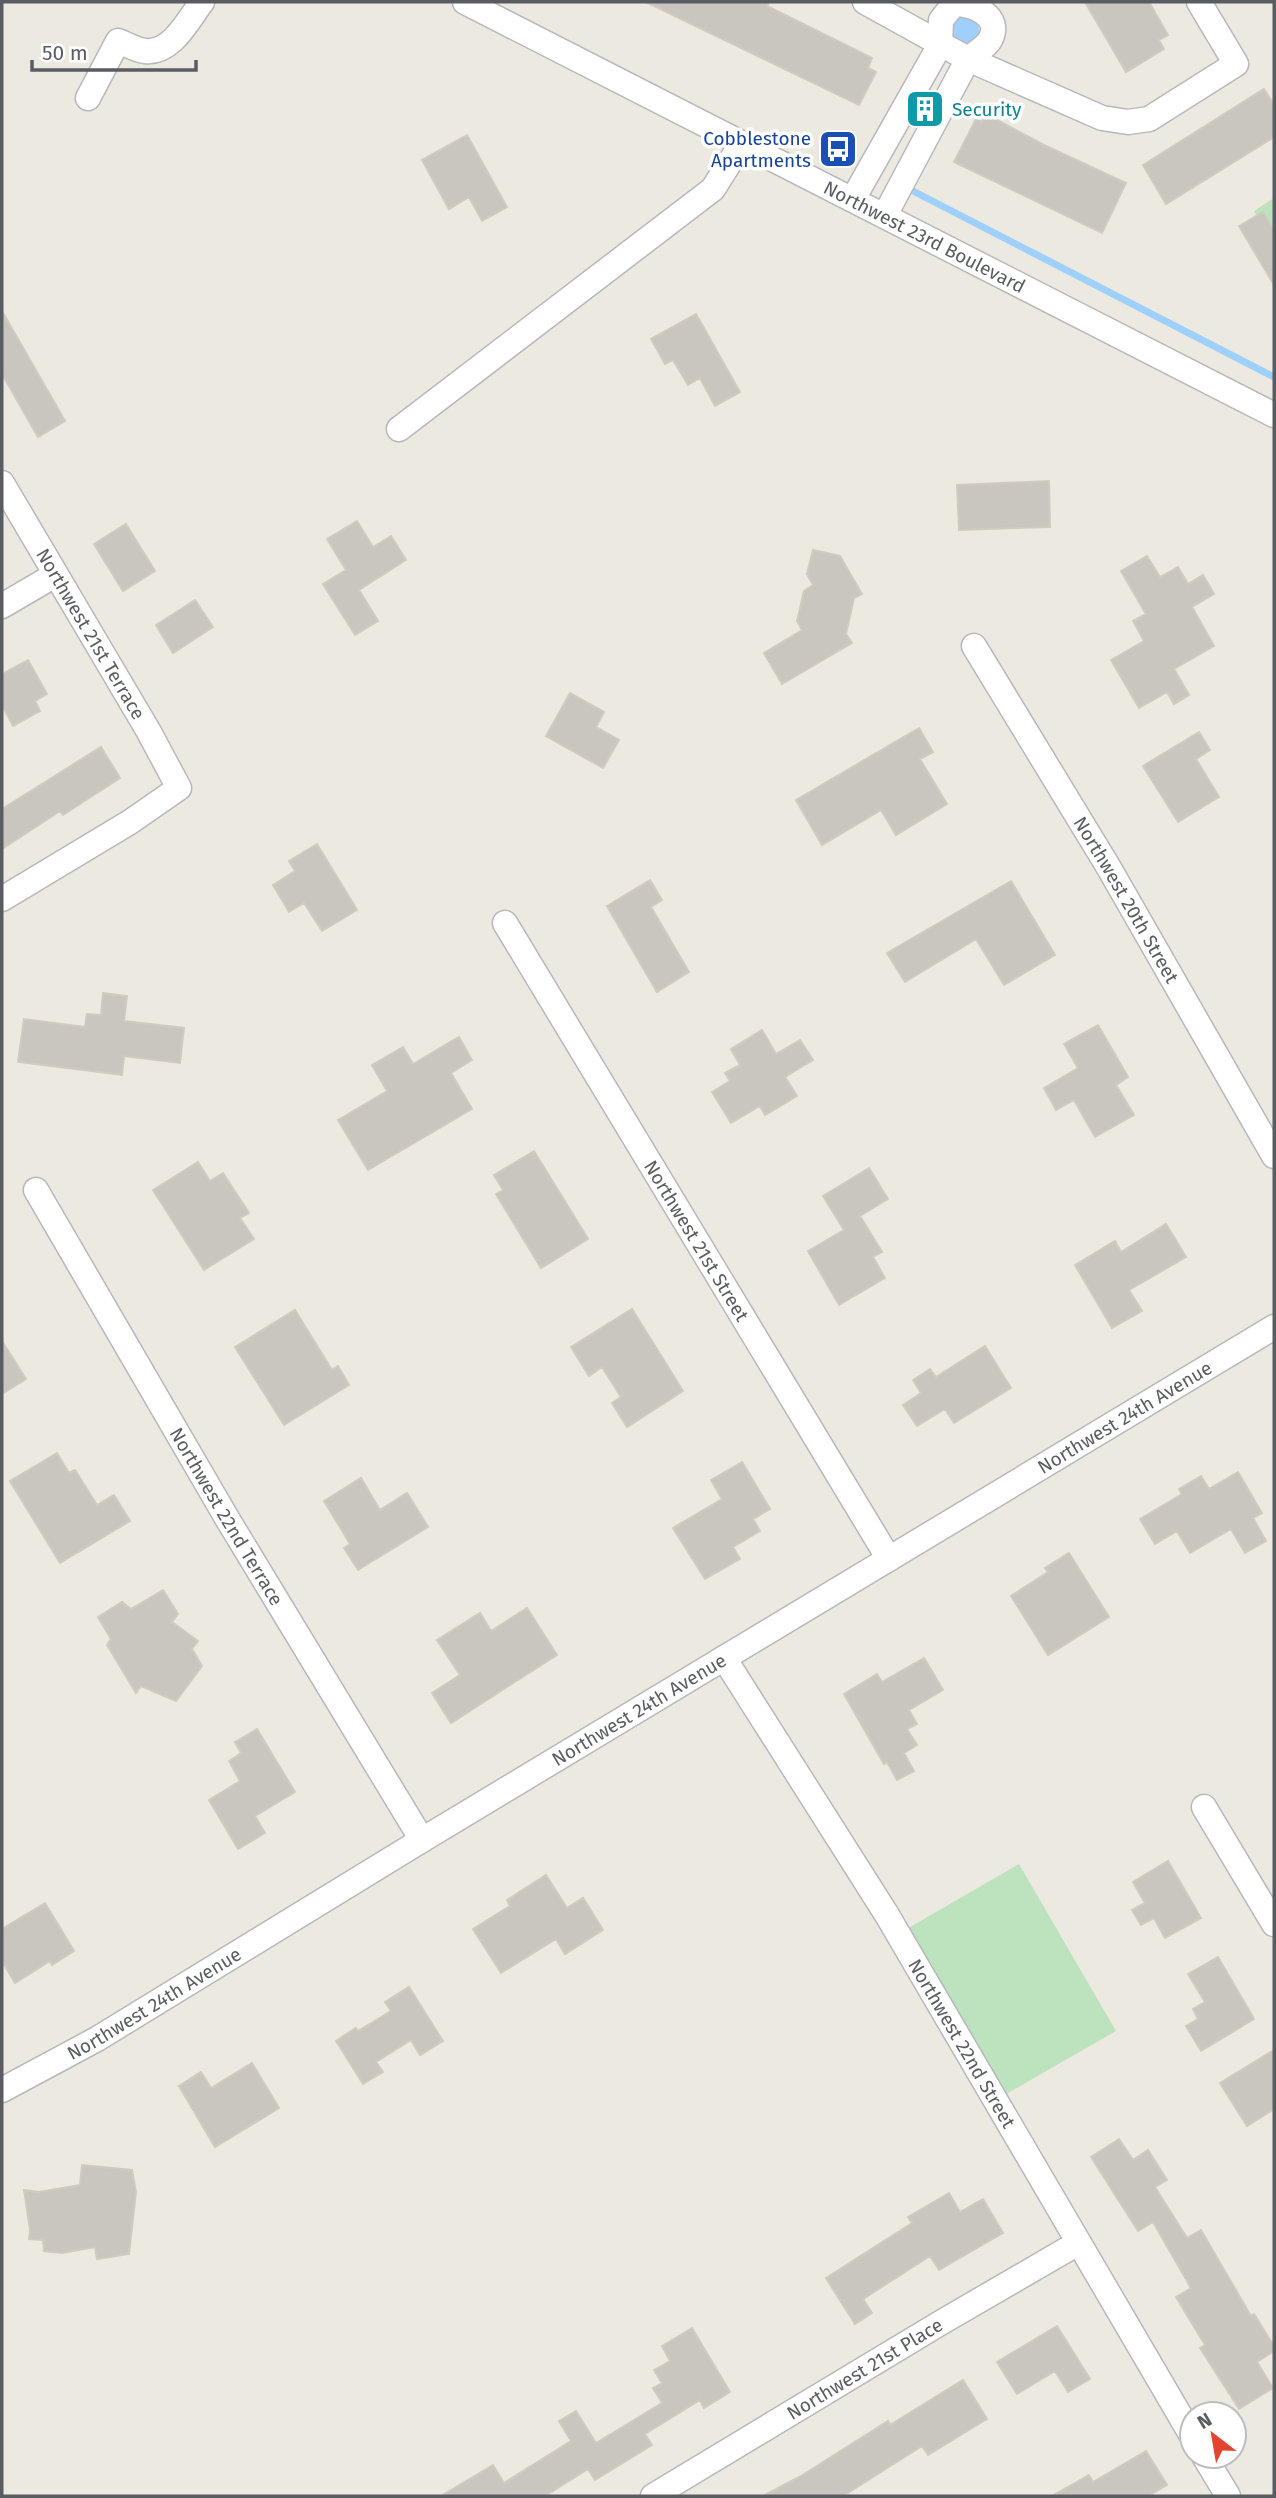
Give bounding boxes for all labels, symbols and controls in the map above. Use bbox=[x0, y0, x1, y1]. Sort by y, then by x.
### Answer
scale bar bbox=[32, 28, 196, 72]
text: 50 m bbox=[42, 40, 88, 66]
building icon: Security bbox=[904, 88, 946, 130]
place label: Security bbox=[952, 98, 1022, 121]
place label: Cobblestone Apartments bbox=[703, 127, 811, 172]
bus stop icon: Cobblestone Apartments bbox=[817, 128, 859, 170]
street label: Northwest 23rd Boulevard bbox=[820, 176, 1029, 298]
street label: Northwest 21st Terrace bbox=[32, 544, 150, 723]
street label: Northwest 20th Street bbox=[1069, 812, 1184, 987]
street label: Northwest 21st Street bbox=[639, 1156, 754, 1325]
street label: Northwest 24th Avenue bbox=[1033, 1356, 1216, 1478]
street label: Northwest 22nd Terrace bbox=[165, 1423, 289, 1610]
street label: Northwest 24th Avenue bbox=[547, 1648, 730, 1771]
street label: Northwest 24th Avenue bbox=[63, 1942, 245, 2065]
street label: Northwest 22nd Street bbox=[904, 1955, 1021, 2132]
street label: Northwest 21st Place bbox=[782, 2313, 947, 2424]
north arrow bbox=[1178, 2400, 1248, 2470]
text: N bbox=[1193, 2408, 1216, 2434]

